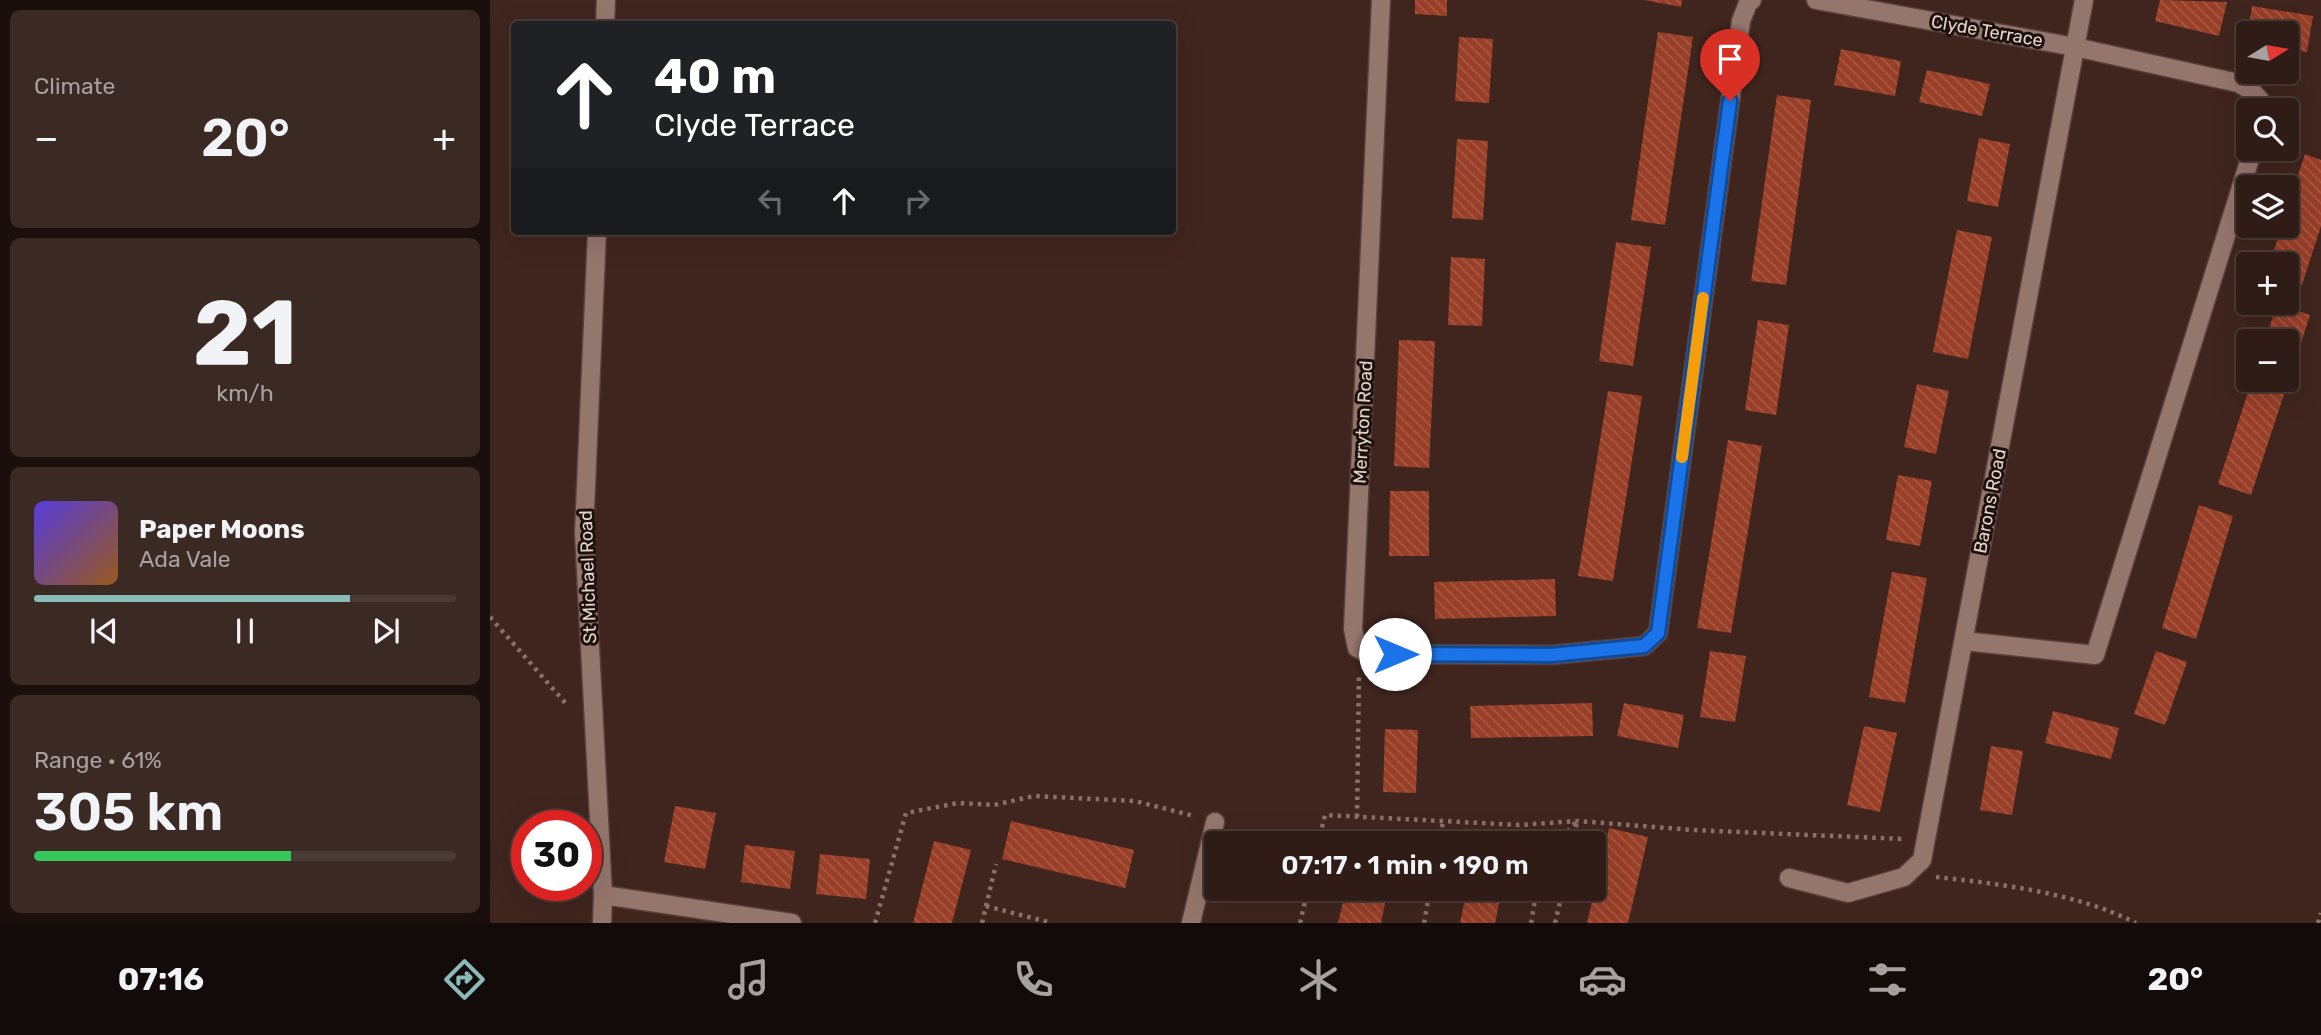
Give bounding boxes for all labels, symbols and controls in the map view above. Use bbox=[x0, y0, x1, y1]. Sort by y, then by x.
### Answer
street label: Clyde Terrace bbox=[1929, 10, 2045, 52]
north arrow bbox=[2236, 21, 2300, 84]
map controls bbox=[2236, 21, 2299, 392]
pin bbox=[1700, 29, 1760, 101]
icon: arrive bbox=[1711, 40, 1749, 78]
text: 40 m bbox=[654, 47, 776, 105]
icon: ahead bbox=[539, 49, 630, 140]
text: Climate bbox=[34, 72, 115, 100]
button: search bbox=[2236, 98, 2299, 161]
text: Clyde Terrace bbox=[654, 106, 855, 144]
text: 20° bbox=[201, 107, 290, 169]
text: − bbox=[34, 115, 59, 161]
text: + bbox=[432, 115, 456, 161]
button: layers bbox=[2236, 175, 2299, 238]
icon: left bbox=[752, 182, 790, 220]
icon: ahead bbox=[825, 182, 863, 220]
icon: right bbox=[898, 182, 936, 220]
button: + bbox=[2236, 252, 2299, 315]
text: 21 bbox=[193, 279, 297, 387]
button: − bbox=[2236, 329, 2299, 392]
street label: Merryton Road bbox=[1349, 360, 1377, 484]
text: km/h bbox=[216, 379, 274, 407]
street label: Barons Road bbox=[1969, 447, 2011, 555]
street label: St Michael Road bbox=[575, 510, 601, 644]
text: Paper Moons bbox=[139, 514, 305, 545]
text: Ada Vale bbox=[139, 545, 231, 573]
icon: previous bbox=[85, 612, 123, 650]
icon: pause bbox=[226, 612, 264, 650]
icon: next bbox=[367, 612, 405, 650]
position arrow bbox=[1358, 617, 1432, 691]
text: Range · 61% bbox=[34, 746, 162, 774]
text: 305 km bbox=[34, 781, 223, 843]
speed limit sign: 30 bbox=[511, 810, 602, 901]
text: 07:17 · 1 min · 190 m bbox=[1281, 850, 1529, 881]
icon: directions bbox=[440, 955, 489, 1004]
icon: music bbox=[724, 955, 773, 1004]
icon: phone bbox=[1009, 955, 1058, 1004]
icon: climate bbox=[1294, 955, 1343, 1004]
icon: car bbox=[1578, 955, 1627, 1004]
icon: filters bbox=[1863, 955, 1912, 1004]
text: 07:16 bbox=[118, 960, 204, 998]
text: 20° bbox=[2147, 960, 2203, 998]

